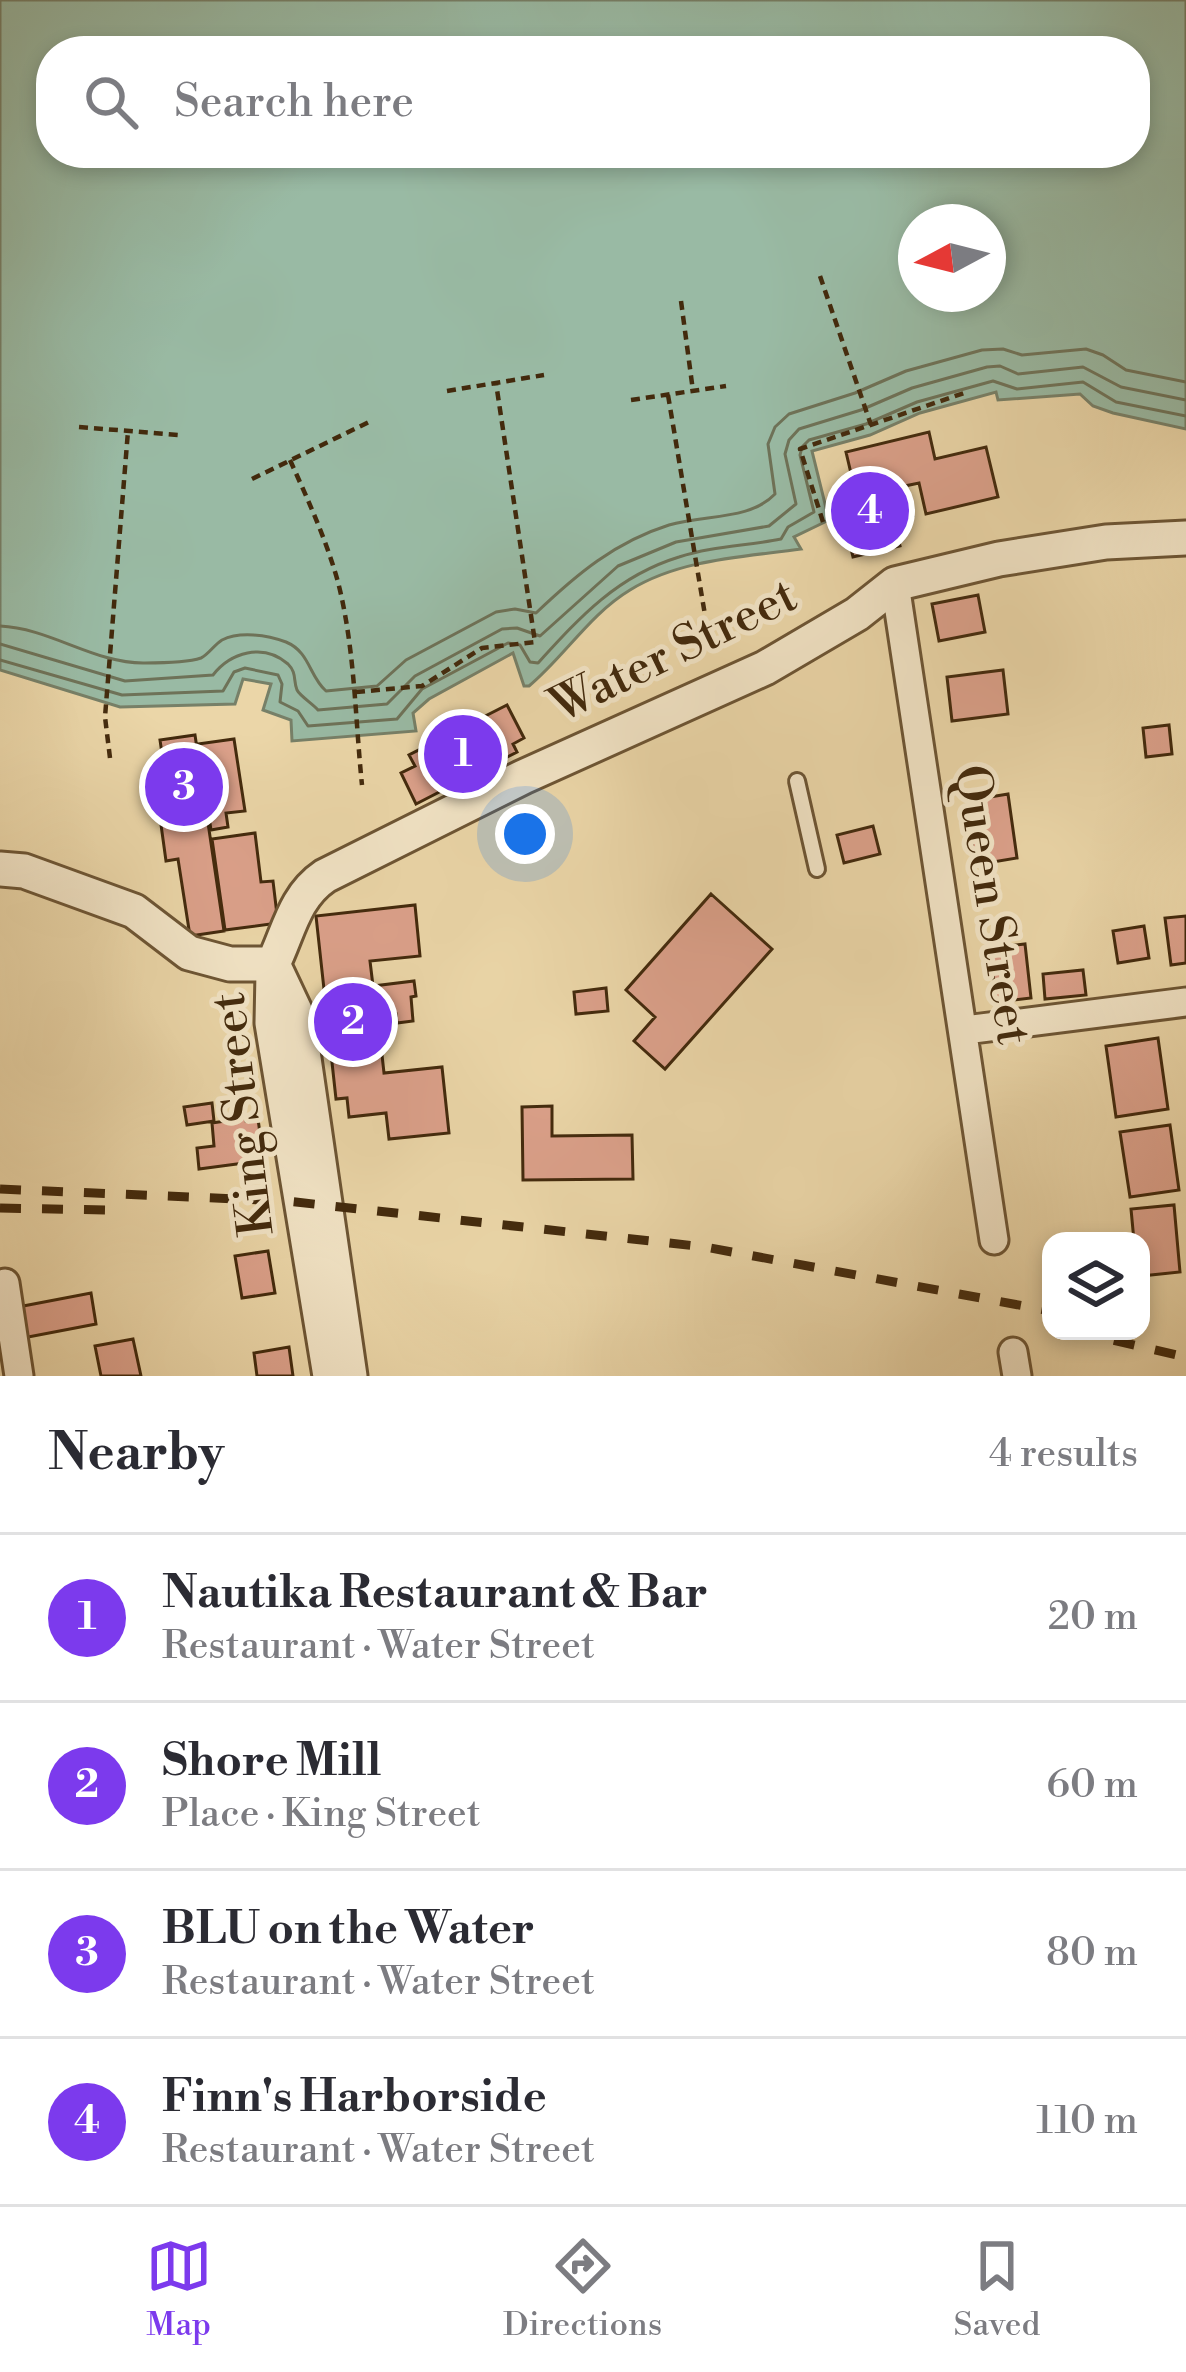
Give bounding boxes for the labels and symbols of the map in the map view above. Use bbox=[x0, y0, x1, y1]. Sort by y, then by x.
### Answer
north arrow bbox=[898, 204, 1006, 312]
pin: 4 bbox=[831, 466, 909, 556]
street label: Water Street bbox=[539, 567, 807, 738]
pin: 1 bbox=[424, 709, 502, 799]
pin: 3 bbox=[145, 742, 223, 832]
street label: Queen Street bbox=[939, 761, 1043, 1049]
your location bbox=[495, 804, 555, 864]
pin: 2 bbox=[314, 977, 392, 1067]
street label: King Street bbox=[199, 989, 289, 1239]

